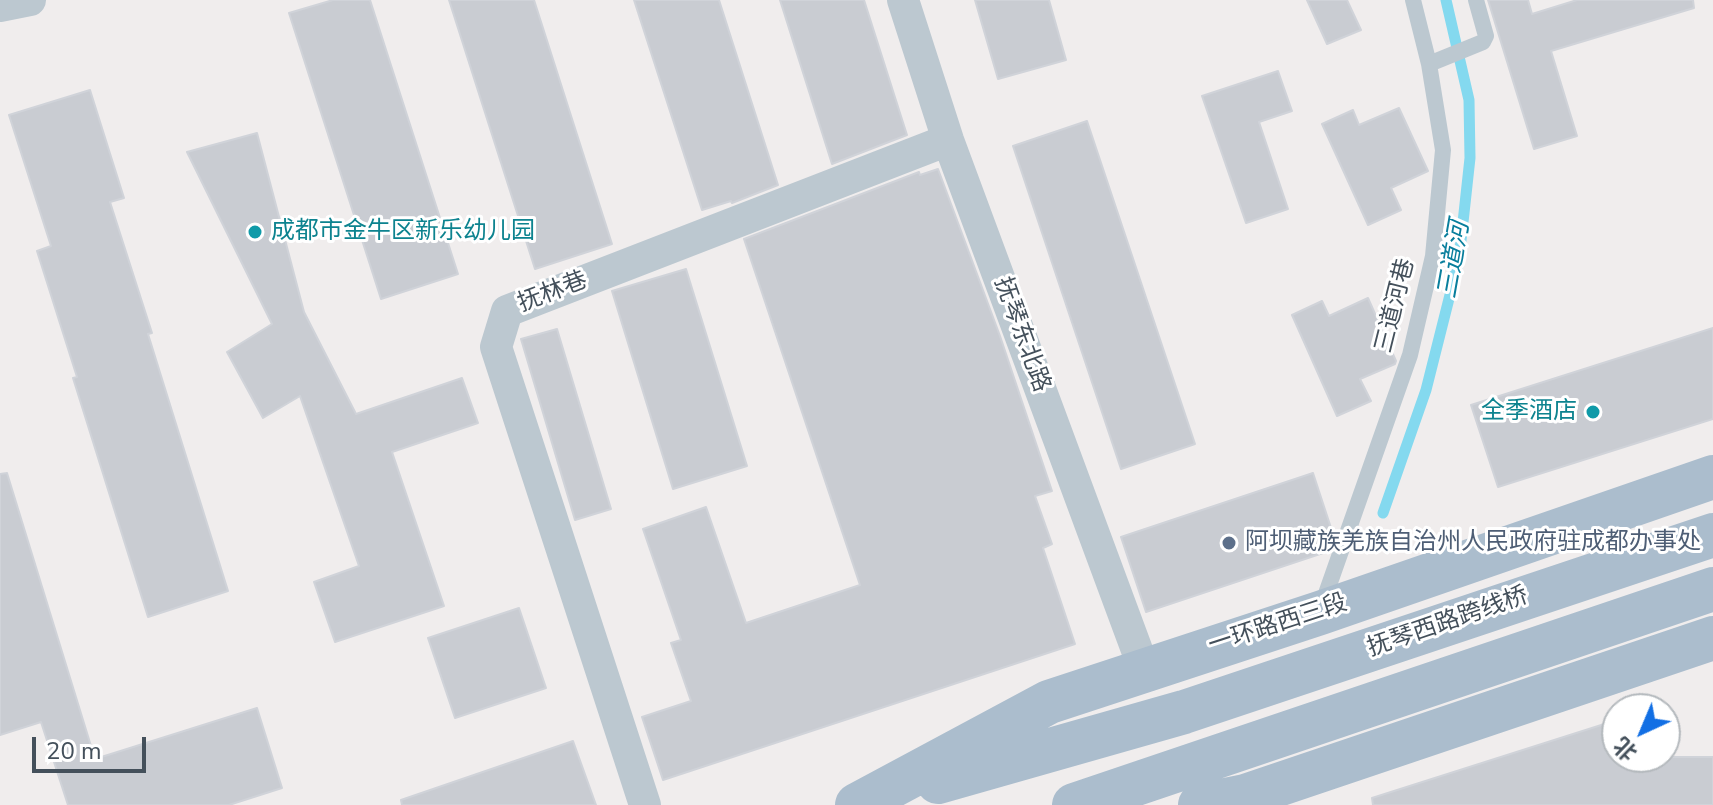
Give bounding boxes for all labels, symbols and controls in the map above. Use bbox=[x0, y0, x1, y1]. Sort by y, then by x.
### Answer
place label: 成都市金牛区新乐幼儿园 bbox=[271, 218, 535, 246]
water label: 三道河 bbox=[1433, 219, 1477, 301]
marker: 成都市金牛区新乐幼儿园 bbox=[246, 223, 264, 241]
street label: 三道河巷 bbox=[1370, 256, 1422, 356]
street label: 抚林巷 bbox=[514, 267, 592, 319]
street label: 抚琴东北路 bbox=[987, 274, 1055, 396]
place label: 全季酒店 bbox=[1481, 398, 1577, 426]
marker: 全季酒店 bbox=[1584, 403, 1602, 421]
place label: 阿坝藏族羌族自治州人民政府驻成都办事处 bbox=[1245, 529, 1701, 557]
marker: 阿坝藏族羌族自治州人民政府驻成都办事处 bbox=[1220, 534, 1238, 552]
street label: 抚琴西路跨线桥 bbox=[1364, 582, 1532, 664]
street label: 一环路西三段 bbox=[1205, 589, 1351, 661]
north arrow bbox=[1601, 693, 1681, 773]
scale bar bbox=[36, 721, 150, 771]
text: 北 bbox=[1607, 730, 1644, 767]
text: 20 m bbox=[46, 735, 102, 767]

